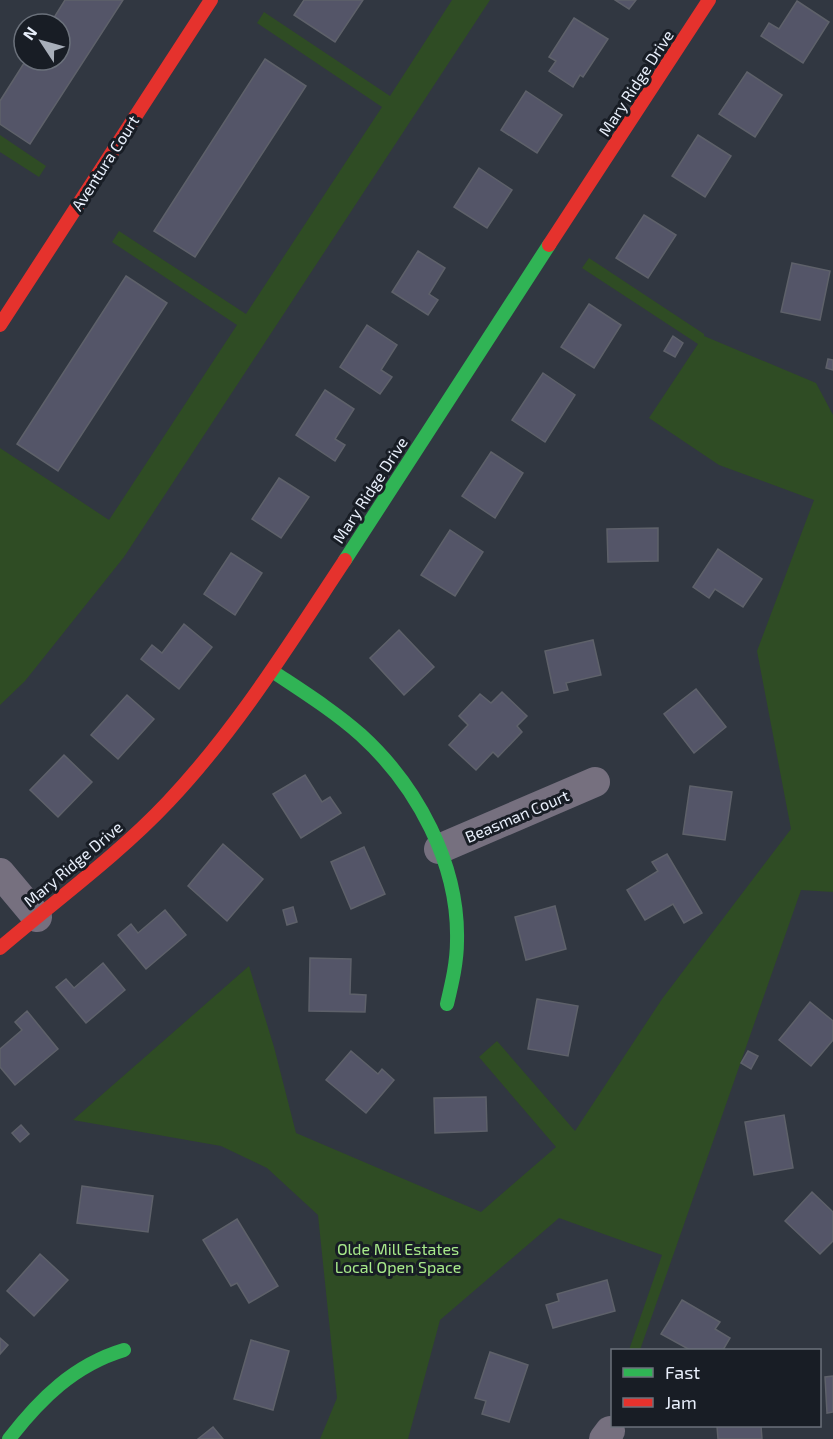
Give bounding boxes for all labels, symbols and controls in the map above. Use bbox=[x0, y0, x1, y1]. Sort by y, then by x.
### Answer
north arrow bbox=[12, 12, 72, 72]
text: N bbox=[18, 23, 41, 43]
street label: Mary Ridge Drive bbox=[594, 26, 677, 139]
street label: Aventura Court bbox=[67, 112, 142, 214]
street label: Mary Ridge Drive bbox=[328, 433, 411, 546]
street label: Beasman Court bbox=[462, 785, 572, 846]
street label: Mary Ridge Drive bbox=[19, 817, 126, 910]
park label: Olde Mill Estates Local Open Space bbox=[335, 1239, 461, 1276]
legend bbox=[611, 1349, 821, 1427]
text: Fast bbox=[665, 1361, 700, 1383]
text: Jam bbox=[665, 1391, 697, 1413]

